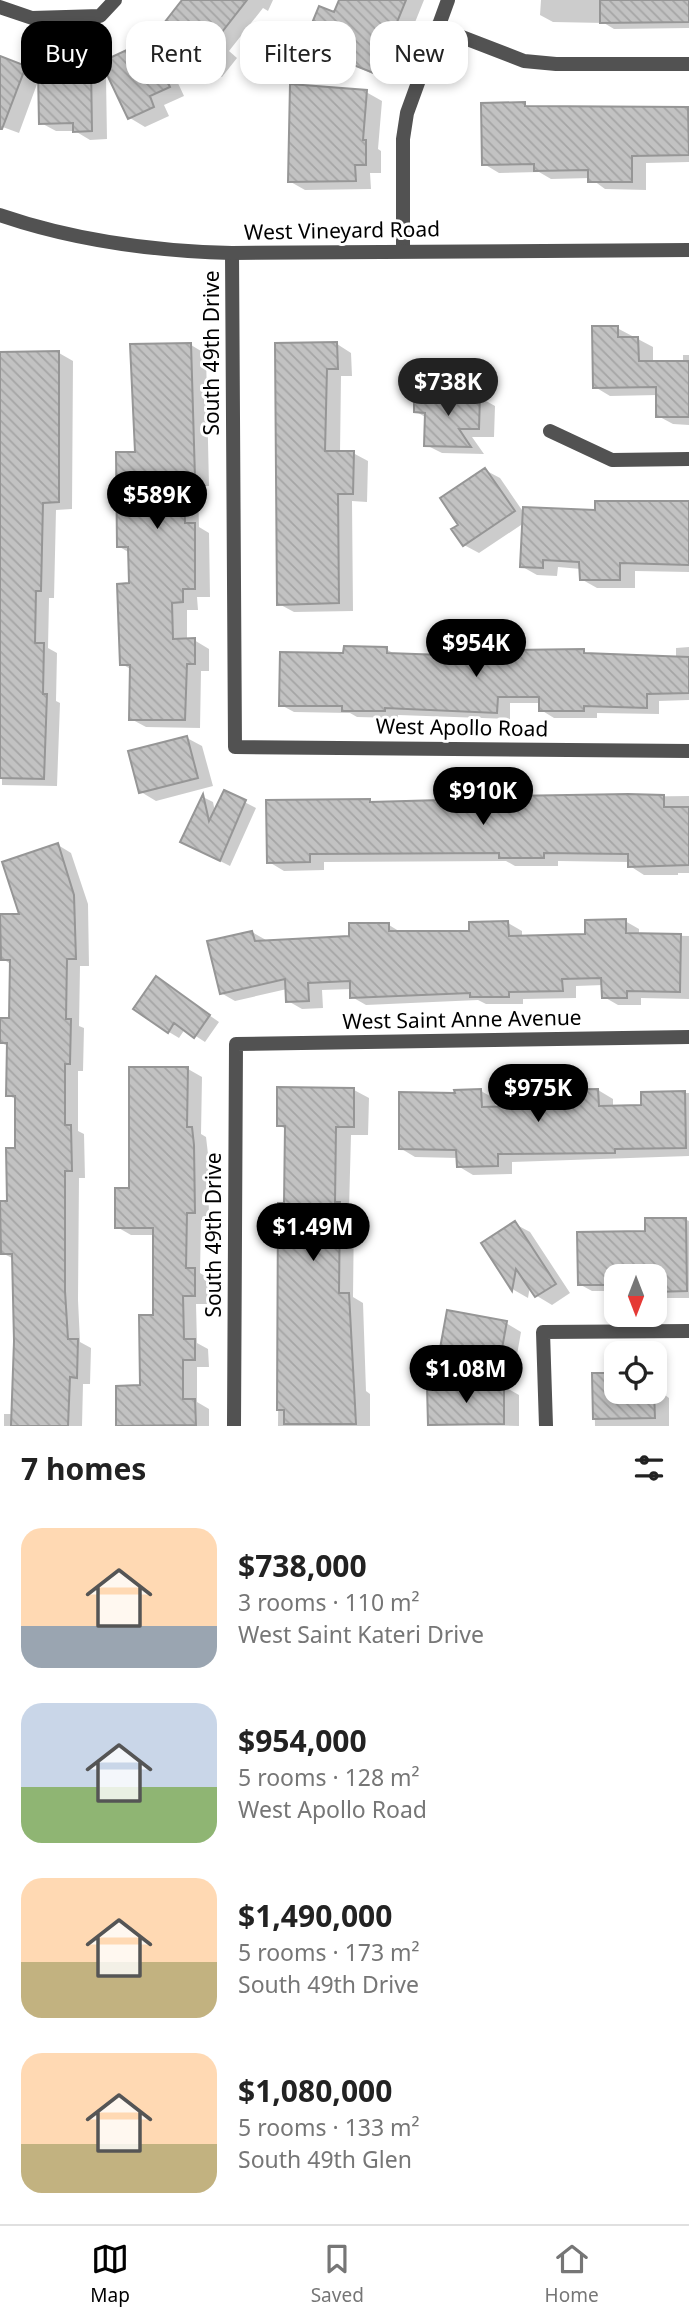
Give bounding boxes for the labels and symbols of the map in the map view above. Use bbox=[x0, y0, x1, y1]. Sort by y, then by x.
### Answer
street label: West Vineyard Road bbox=[244, 214, 440, 246]
street label: South 49th Drive bbox=[197, 270, 225, 436]
pin: $738K bbox=[399, 358, 497, 418]
pin: $589K bbox=[108, 472, 206, 531]
pin: $954K bbox=[427, 620, 525, 679]
street label: West Apollo Road bbox=[376, 711, 549, 743]
pin: $910K bbox=[434, 768, 532, 827]
street label: West Saint Anne Avenue bbox=[342, 1003, 582, 1035]
pin: $975K bbox=[489, 1064, 587, 1124]
street label: South 49th Drive bbox=[199, 1152, 227, 1318]
pin: $1.49M bbox=[256, 1204, 370, 1263]
north arrow bbox=[604, 1264, 667, 1326]
pin: $1.08M bbox=[409, 1346, 523, 1405]

